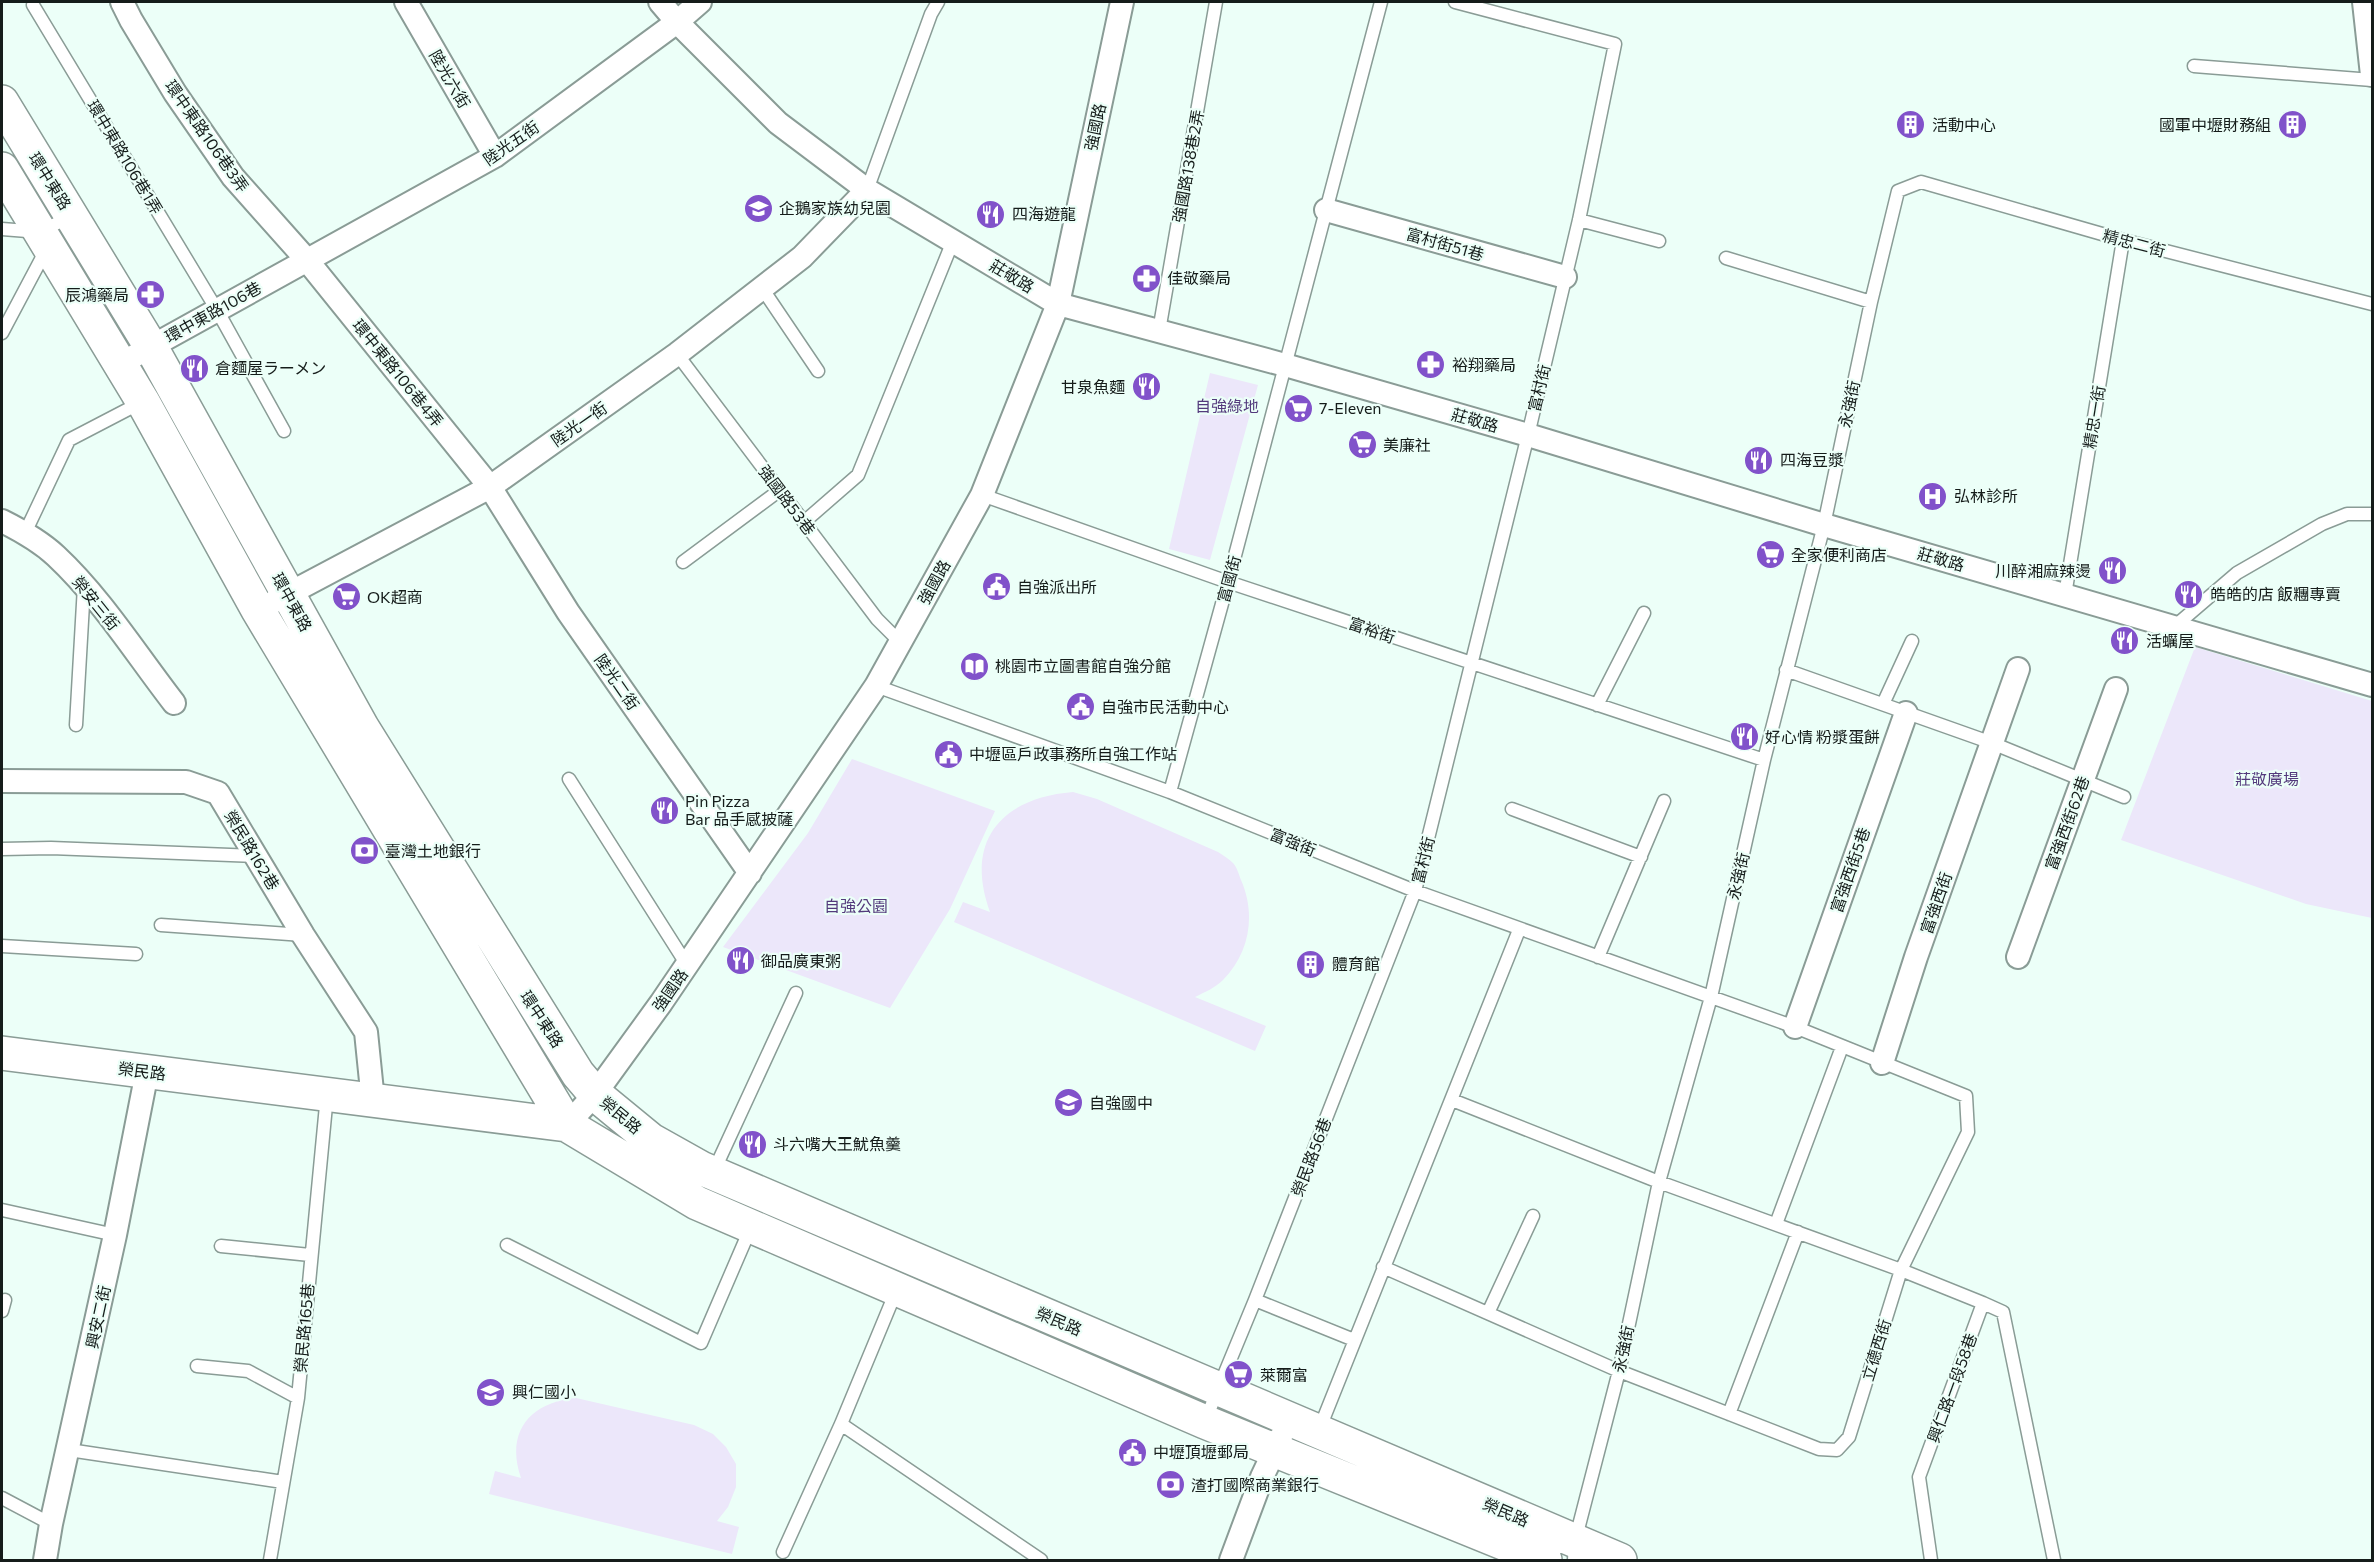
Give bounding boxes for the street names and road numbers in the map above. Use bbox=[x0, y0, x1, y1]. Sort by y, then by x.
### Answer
street label: 陸光六街 bbox=[426, 46, 475, 111]
street label: 環中東路106巷3弄 bbox=[162, 76, 253, 195]
street label: 環中東路106巷1弄 bbox=[84, 96, 167, 217]
street label: 強國路 bbox=[1080, 101, 1109, 152]
street label: 強國路138巷2弄 bbox=[1168, 108, 1207, 224]
street label: 陸光五街 bbox=[479, 116, 542, 169]
street label: 環中東路 bbox=[25, 149, 75, 213]
street label: 富村街51巷 bbox=[1404, 223, 1486, 264]
street label: 精忠二街 bbox=[2101, 225, 2168, 260]
street label: 莊敬路 bbox=[987, 255, 1038, 296]
street label: 環中東路106巷 bbox=[161, 277, 264, 346]
street label: 環中東路106巷4弄 bbox=[349, 315, 447, 430]
street label: 富村街 bbox=[1524, 362, 1553, 413]
street label: 永強街 bbox=[1834, 378, 1863, 429]
street label: 精忠一街 bbox=[2079, 384, 2108, 450]
street label: 陸光一街 bbox=[547, 397, 610, 450]
street label: 莊敬路 bbox=[1449, 404, 1501, 435]
street label: 強國路53巷 bbox=[755, 461, 820, 538]
street label: 莊敬路 bbox=[1915, 543, 1967, 574]
street label: 富國街 bbox=[1213, 553, 1244, 605]
street label: 強國路 bbox=[914, 556, 954, 607]
street label: 環中東路 bbox=[269, 569, 316, 634]
street label: 榮安三街 bbox=[69, 572, 124, 634]
street label: 富裕街 bbox=[1346, 613, 1398, 646]
street label: 陸光二街 bbox=[591, 650, 644, 713]
street label: 富強西街62巷 bbox=[2041, 773, 2092, 872]
street label: 榮民路162巷 bbox=[221, 807, 284, 893]
street label: 富強街 bbox=[1267, 824, 1319, 859]
street label: 富強西街5巷 bbox=[1826, 825, 1873, 915]
street label: 富村街 bbox=[1407, 834, 1438, 885]
street label: 永強街 bbox=[1723, 850, 1752, 901]
street label: 富強西街 bbox=[1916, 869, 1955, 936]
street label: 強國路 bbox=[648, 965, 691, 1015]
street label: 環中東路 bbox=[517, 987, 568, 1051]
street label: 榮民路 bbox=[117, 1058, 167, 1083]
street label: 榮民路 bbox=[597, 1092, 646, 1137]
street label: 榮民路56巷 bbox=[1287, 1115, 1334, 1199]
street label: 榮民路165巷 bbox=[290, 1282, 317, 1373]
street label: 興安二街 bbox=[82, 1284, 113, 1350]
street label: 榮民路 bbox=[1033, 1302, 1085, 1339]
street label: 立德西街 bbox=[1857, 1316, 1894, 1383]
street label: 永強街 bbox=[1608, 1323, 1637, 1374]
street label: 興仁路一段58巷 bbox=[1923, 1331, 1980, 1445]
street label: 榮民路 bbox=[1480, 1493, 1532, 1530]

